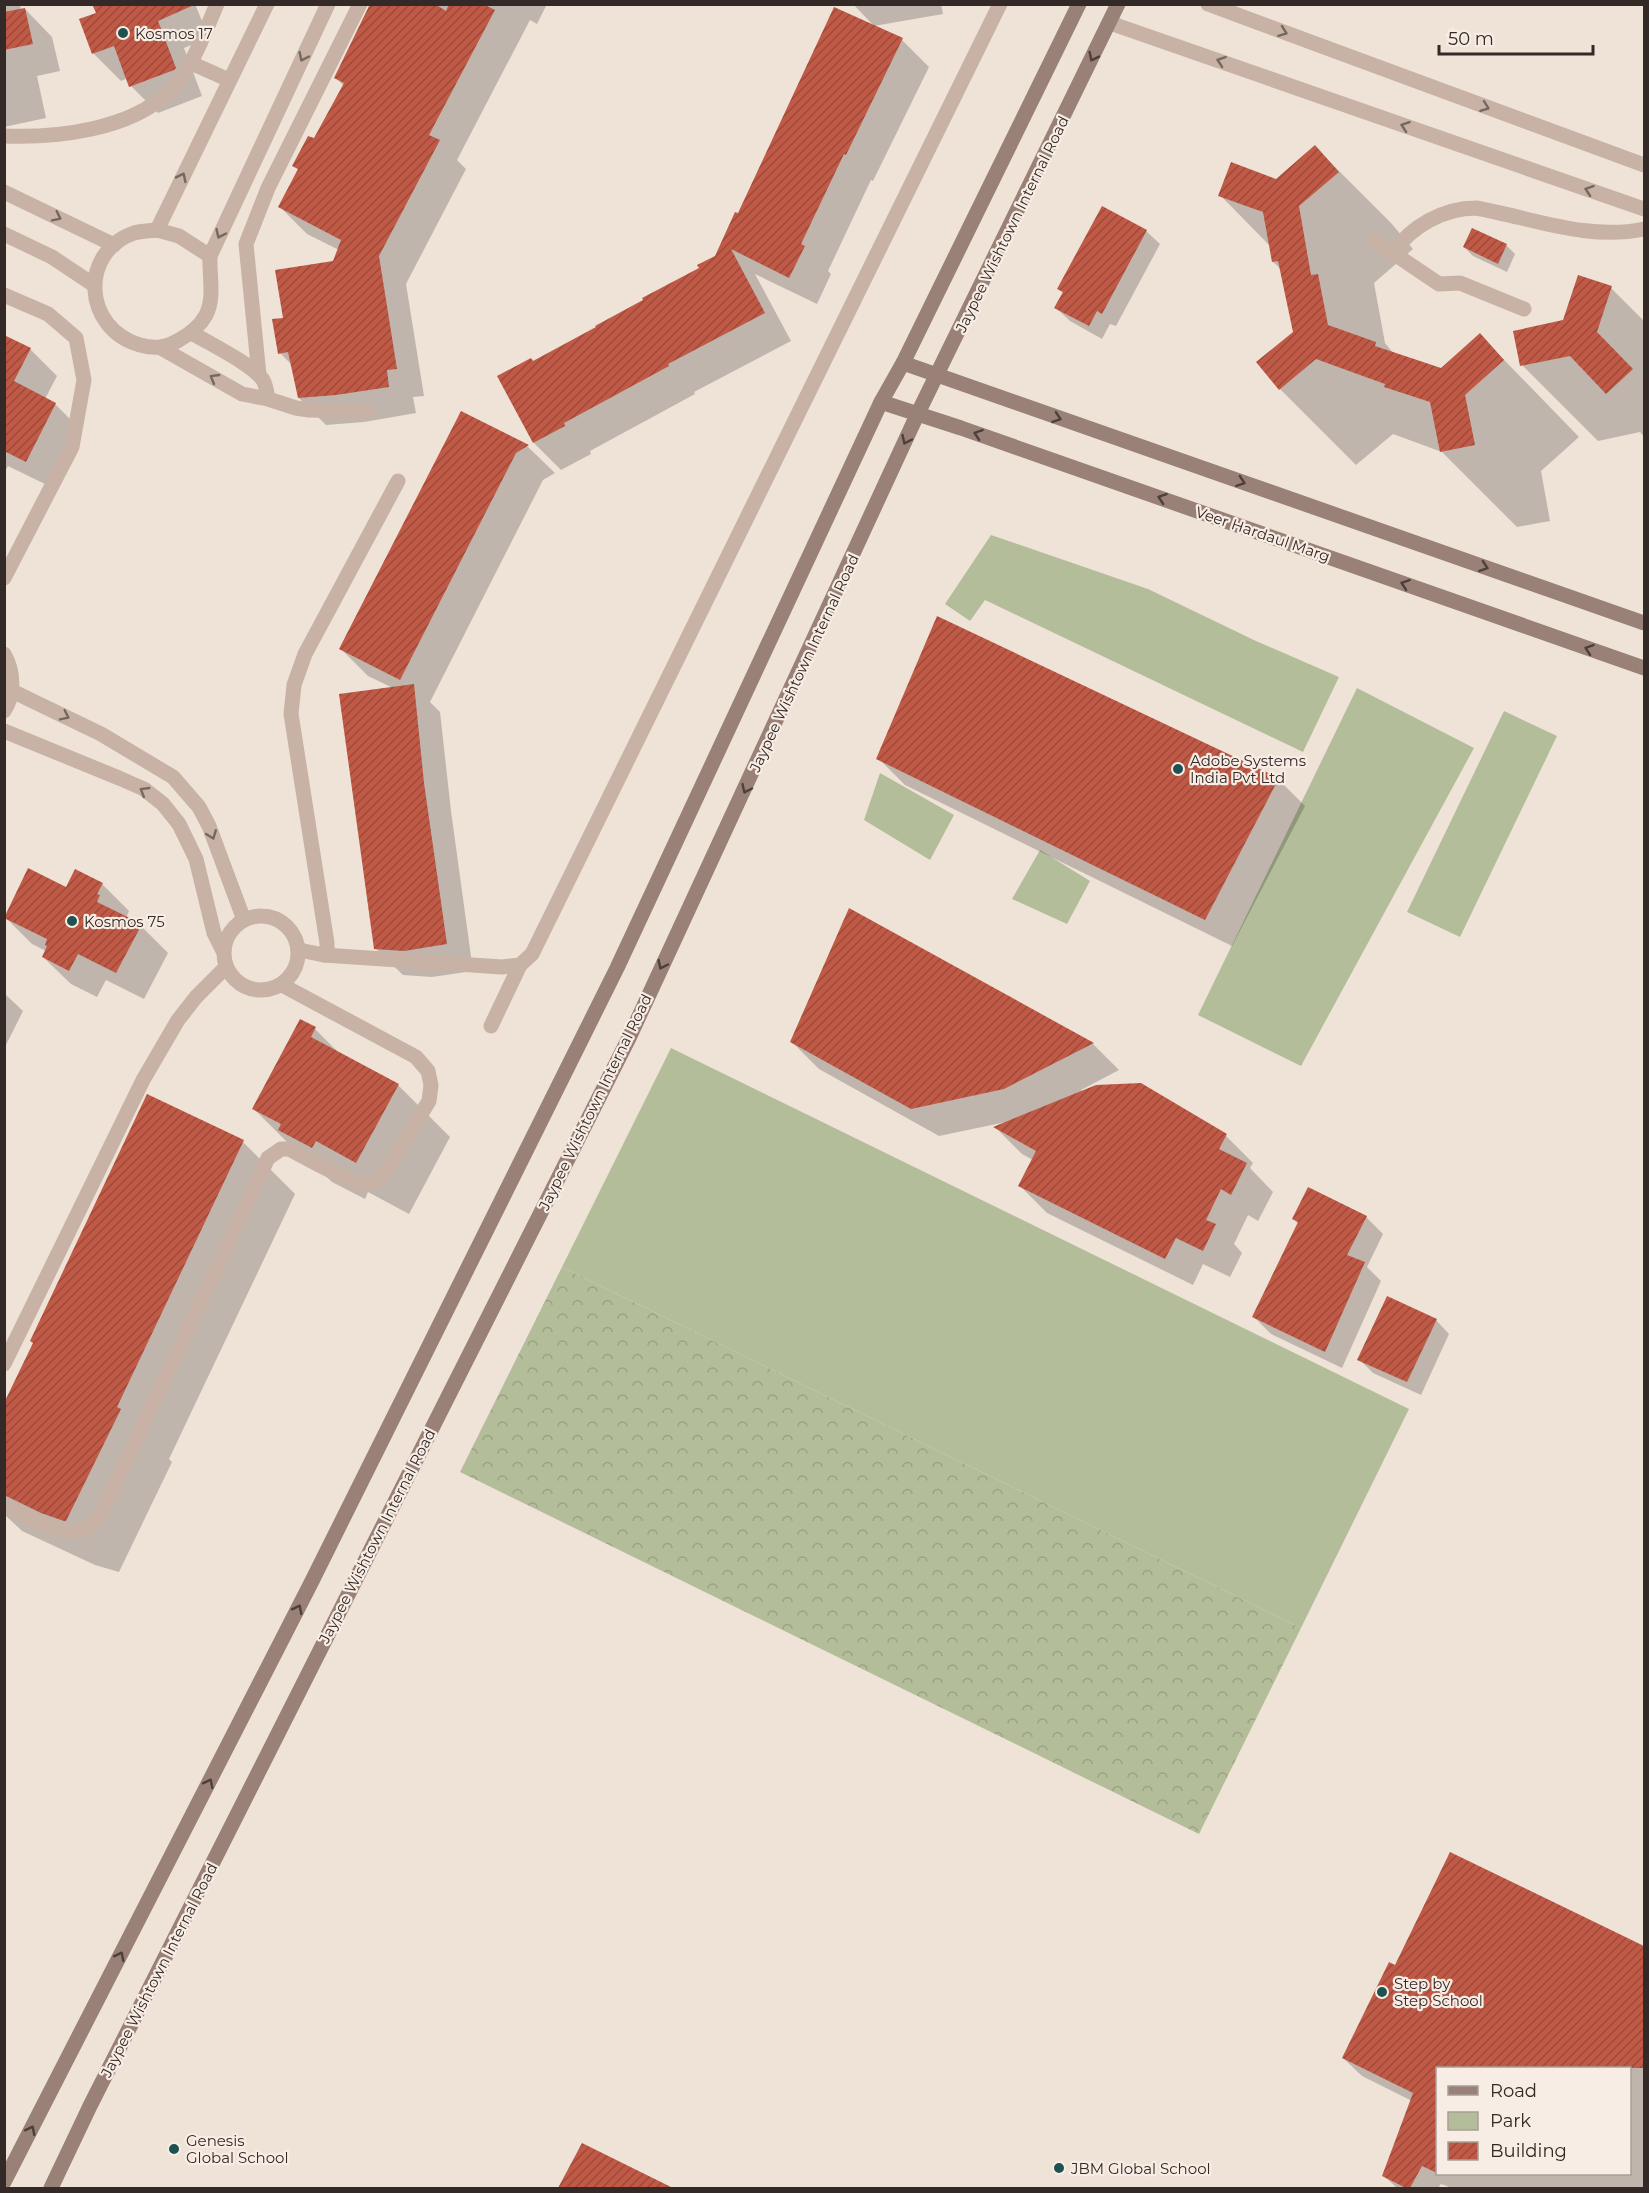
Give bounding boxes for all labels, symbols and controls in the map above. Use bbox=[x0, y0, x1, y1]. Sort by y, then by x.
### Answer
scale bar bbox=[1439, 18, 1594, 56]
place label: Kosmos 17 bbox=[135, 24, 213, 43]
one-way arrow bbox=[1277, 25, 1288, 37]
marker: Kosmos 17 bbox=[116, 26, 130, 40]
text: 50 m bbox=[1448, 28, 1494, 50]
one-way arrow bbox=[299, 51, 311, 62]
one-way arrow bbox=[1089, 51, 1101, 62]
one-way arrow bbox=[1216, 56, 1227, 69]
one-way arrow bbox=[1480, 99, 1490, 112]
street label: Jaypee Wishtown Internal Road bbox=[951, 113, 1073, 336]
one-way arrow bbox=[1400, 120, 1411, 133]
one-way arrow bbox=[175, 173, 187, 184]
one-way arrow bbox=[1584, 185, 1595, 198]
one-way arrow bbox=[51, 210, 62, 222]
one-way arrow bbox=[216, 227, 228, 238]
one-way arrow bbox=[210, 374, 220, 386]
one-way arrow bbox=[1051, 411, 1062, 424]
one-way arrow bbox=[973, 428, 984, 441]
one-way arrow bbox=[901, 434, 913, 445]
one-way arrow bbox=[1235, 475, 1246, 488]
one-way arrow bbox=[1157, 493, 1168, 506]
street label: Veer Hardaul Marg bbox=[1193, 502, 1333, 566]
street label: Jaypee Wishtown Internal Road bbox=[745, 551, 863, 776]
one-way arrow bbox=[1478, 560, 1489, 573]
one-way arrow bbox=[1400, 578, 1411, 591]
one-way arrow bbox=[1584, 643, 1595, 656]
one-way arrow bbox=[58, 709, 69, 721]
place label: Adobe Systems India Pvt Ltd bbox=[1190, 751, 1306, 787]
marker: Adobe Systems India Pvt Ltd bbox=[1171, 762, 1185, 776]
one-way arrow bbox=[741, 782, 753, 793]
one-way arrow bbox=[140, 786, 150, 798]
one-way arrow bbox=[205, 829, 218, 840]
place label: Kosmos 75 bbox=[84, 912, 165, 931]
marker: Kosmos 75 bbox=[65, 914, 79, 928]
one-way arrow bbox=[658, 959, 670, 970]
street label: Jaypee Wishtown Internal Road bbox=[534, 991, 656, 1214]
street label: Jaypee Wishtown Internal Road bbox=[314, 1426, 440, 1647]
one-way arrow bbox=[290, 1605, 302, 1616]
one-way arrow bbox=[202, 1779, 213, 1789]
street label: Jaypee Wishtown Internal Road bbox=[96, 1860, 222, 2081]
one-way arrow bbox=[113, 1952, 124, 1963]
place label: Step by Step School bbox=[1394, 1974, 1483, 2010]
marker: Step by Step School bbox=[1375, 1985, 1389, 1999]
legend bbox=[1436, 2067, 1631, 2175]
text: Road bbox=[1490, 2080, 1537, 2102]
text: Park bbox=[1490, 2110, 1531, 2132]
one-way arrow bbox=[24, 2126, 35, 2136]
place label: Genesis Global School bbox=[186, 2131, 289, 2167]
text: Building bbox=[1490, 2140, 1567, 2162]
marker: Genesis Global School bbox=[167, 2142, 181, 2156]
place label: JBM Global School bbox=[1070, 2159, 1211, 2178]
marker: JBM Global School bbox=[1052, 2161, 1066, 2175]

